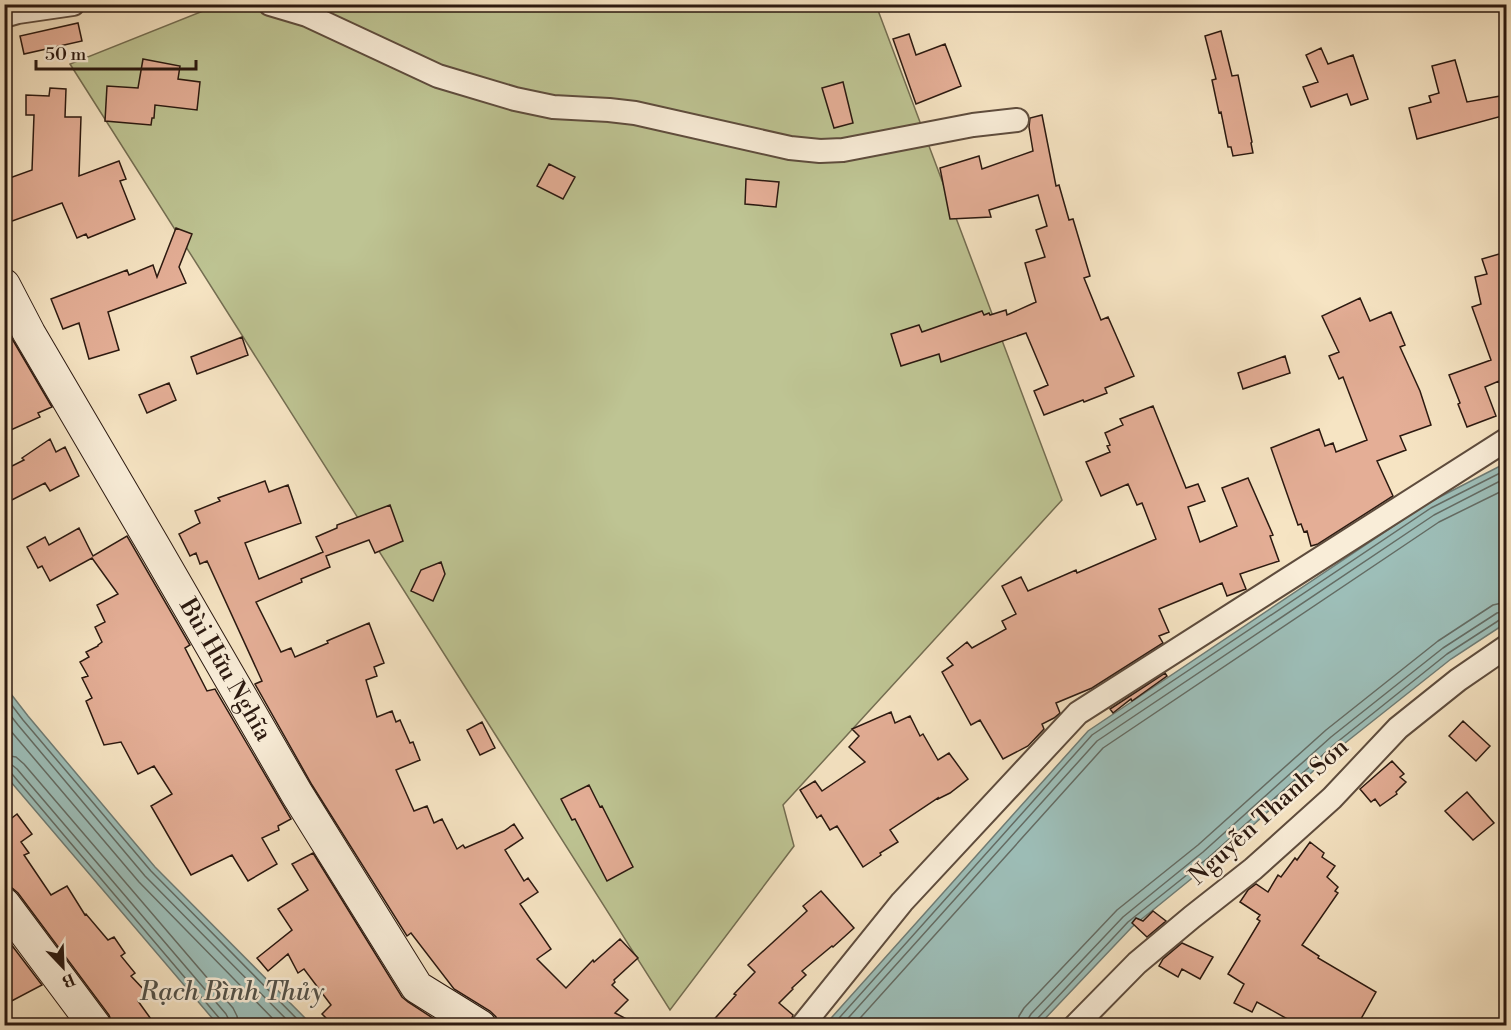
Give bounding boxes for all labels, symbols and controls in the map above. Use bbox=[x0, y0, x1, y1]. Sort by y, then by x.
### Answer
scale bar bbox=[36, 33, 196, 71]
text: 50 m bbox=[45, 43, 87, 66]
street label: Bùi Hữu Nghĩa bbox=[172, 592, 279, 747]
street label: Nguyễn Thanh Sơn bbox=[1183, 732, 1355, 892]
north arrow bbox=[33, 937, 93, 997]
text: B bbox=[59, 968, 78, 991]
water label: Rạch Bình Thủy bbox=[139, 976, 325, 1008]

